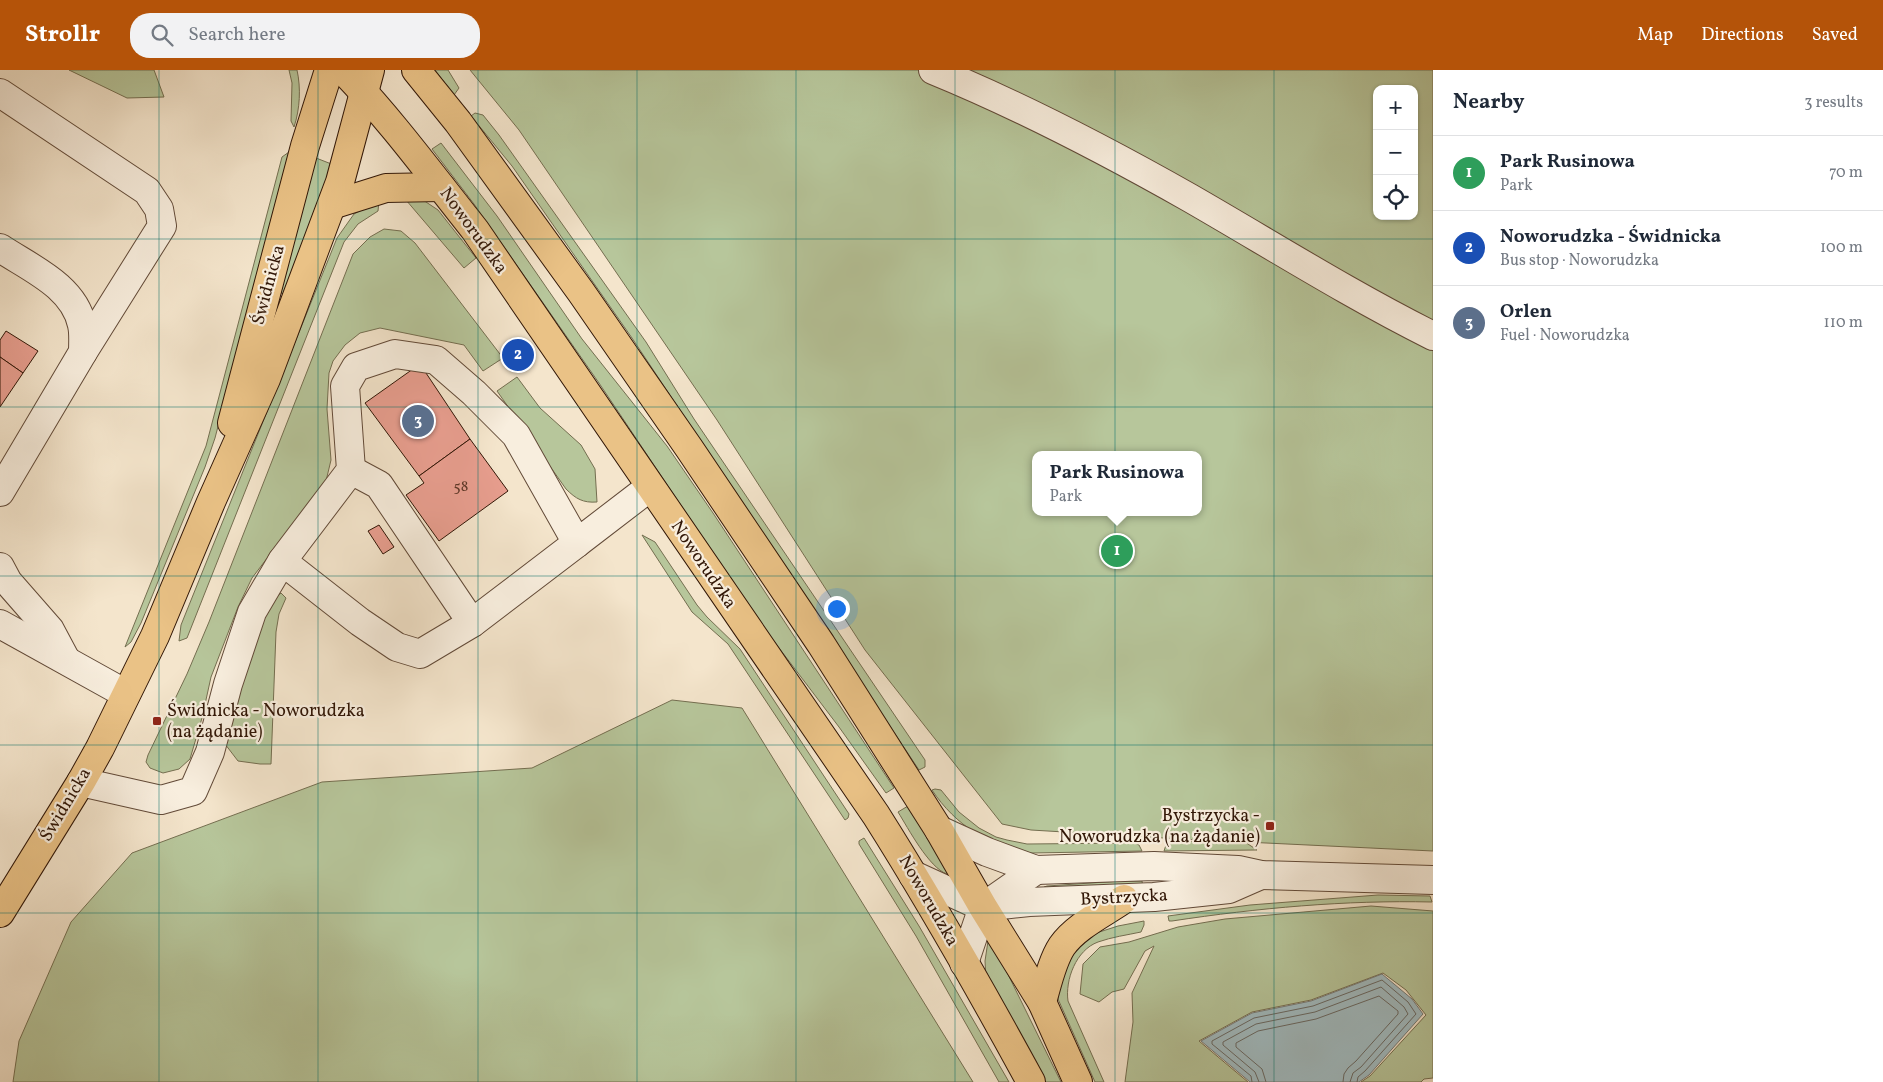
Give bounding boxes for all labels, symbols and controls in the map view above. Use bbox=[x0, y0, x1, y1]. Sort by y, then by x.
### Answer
search box bbox=[130, 13, 480, 58]
text: Strollr bbox=[25, 18, 100, 52]
icon: search bbox=[148, 21, 176, 49]
text: Search here bbox=[188, 22, 286, 48]
text: Map bbox=[1637, 23, 1673, 48]
text: Directions bbox=[1701, 23, 1784, 48]
text: Saved bbox=[1812, 23, 1858, 48]
map controls bbox=[1373, 85, 1418, 220]
button: + bbox=[1373, 85, 1418, 130]
text: Nearby bbox=[1453, 88, 1524, 117]
text: 3 results bbox=[1804, 92, 1863, 114]
button: − bbox=[1373, 130, 1418, 175]
text: Park Rusinowa bbox=[1500, 149, 1635, 175]
text: 1 bbox=[1466, 162, 1472, 184]
text: 70 m bbox=[1829, 162, 1863, 184]
button: locate bbox=[1373, 175, 1418, 220]
text: Park bbox=[1500, 175, 1533, 197]
street label: Noworudzka bbox=[433, 183, 513, 280]
text: Noworudzka - Świdnicka bbox=[1500, 224, 1721, 250]
text: 2 bbox=[1465, 237, 1473, 259]
text: 100 m bbox=[1820, 237, 1863, 259]
street label: Świdnicka bbox=[246, 242, 292, 328]
text: Bus stop · Noworudzka bbox=[1500, 250, 1659, 272]
text: Orlen bbox=[1500, 299, 1552, 325]
text: 3 bbox=[1465, 312, 1473, 334]
text: 110 m bbox=[1824, 312, 1863, 334]
text: Fuel · Noworudzka bbox=[1500, 325, 1630, 347]
pin: 2 bbox=[502, 336, 534, 374]
pin: 3 bbox=[402, 402, 434, 440]
popup bbox=[1032, 451, 1202, 516]
text: Park Rusinowa bbox=[1050, 460, 1184, 486]
house number: 58 bbox=[454, 477, 468, 498]
text: Park bbox=[1050, 486, 1082, 508]
street label: Noworudzka bbox=[664, 516, 742, 614]
pin: 1 bbox=[1101, 532, 1133, 570]
your location bbox=[824, 596, 850, 622]
place label: Świdnicka - Noworudzka (na żądanie) bbox=[167, 699, 365, 745]
marker: Świdnicka - Noworudzka (na żądanie) bbox=[151, 715, 163, 727]
street label: Świdnicka bbox=[34, 763, 98, 847]
place label: Bystrzycka - Noworudzka (na żądanie) bbox=[1059, 804, 1260, 850]
marker: Bystrzycka - Noworudzka (na żądanie) bbox=[1264, 820, 1276, 832]
street label: Noworudzka bbox=[892, 851, 964, 951]
street label: Bystrzycka bbox=[1080, 883, 1168, 913]

